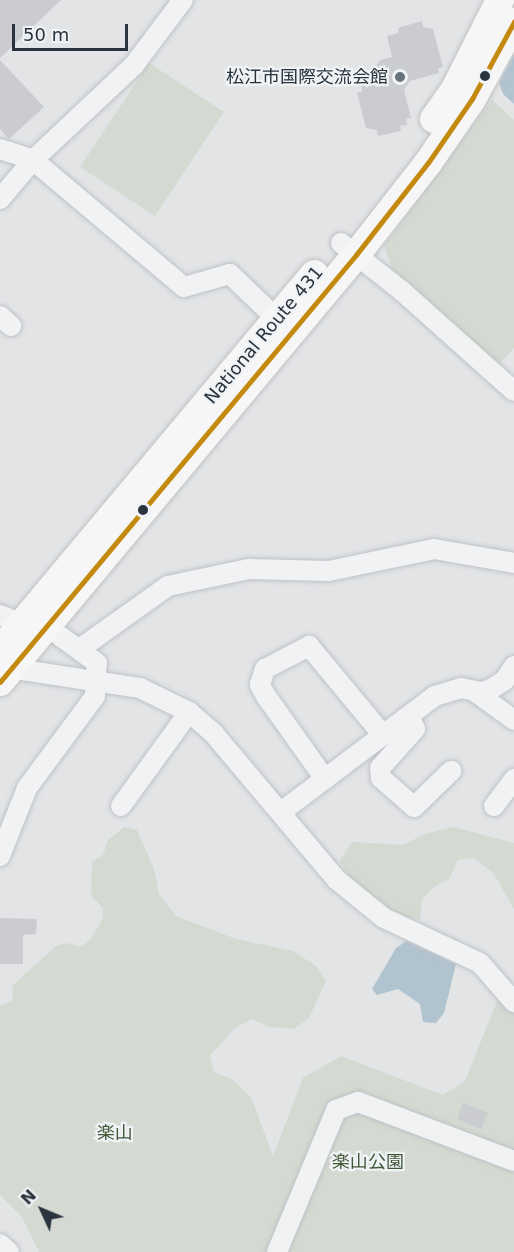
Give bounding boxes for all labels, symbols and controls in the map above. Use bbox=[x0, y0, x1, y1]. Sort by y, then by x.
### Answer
scale bar bbox=[15, 12, 130, 50]
text: 50 m bbox=[23, 24, 69, 45]
place label: 松江市国際交流会館 bbox=[226, 66, 388, 88]
marker: 松江市国際交流会館 bbox=[393, 70, 407, 84]
unlabelled marker bbox=[479, 70, 491, 82]
street label: National Route 431 bbox=[200, 262, 328, 408]
unlabelled marker bbox=[137, 504, 149, 516]
park label: 楽山 bbox=[97, 1122, 133, 1144]
park label: 楽山公園 bbox=[332, 1151, 404, 1173]
north arrow bbox=[12, 1180, 72, 1240]
text: N bbox=[17, 1186, 40, 1209]

